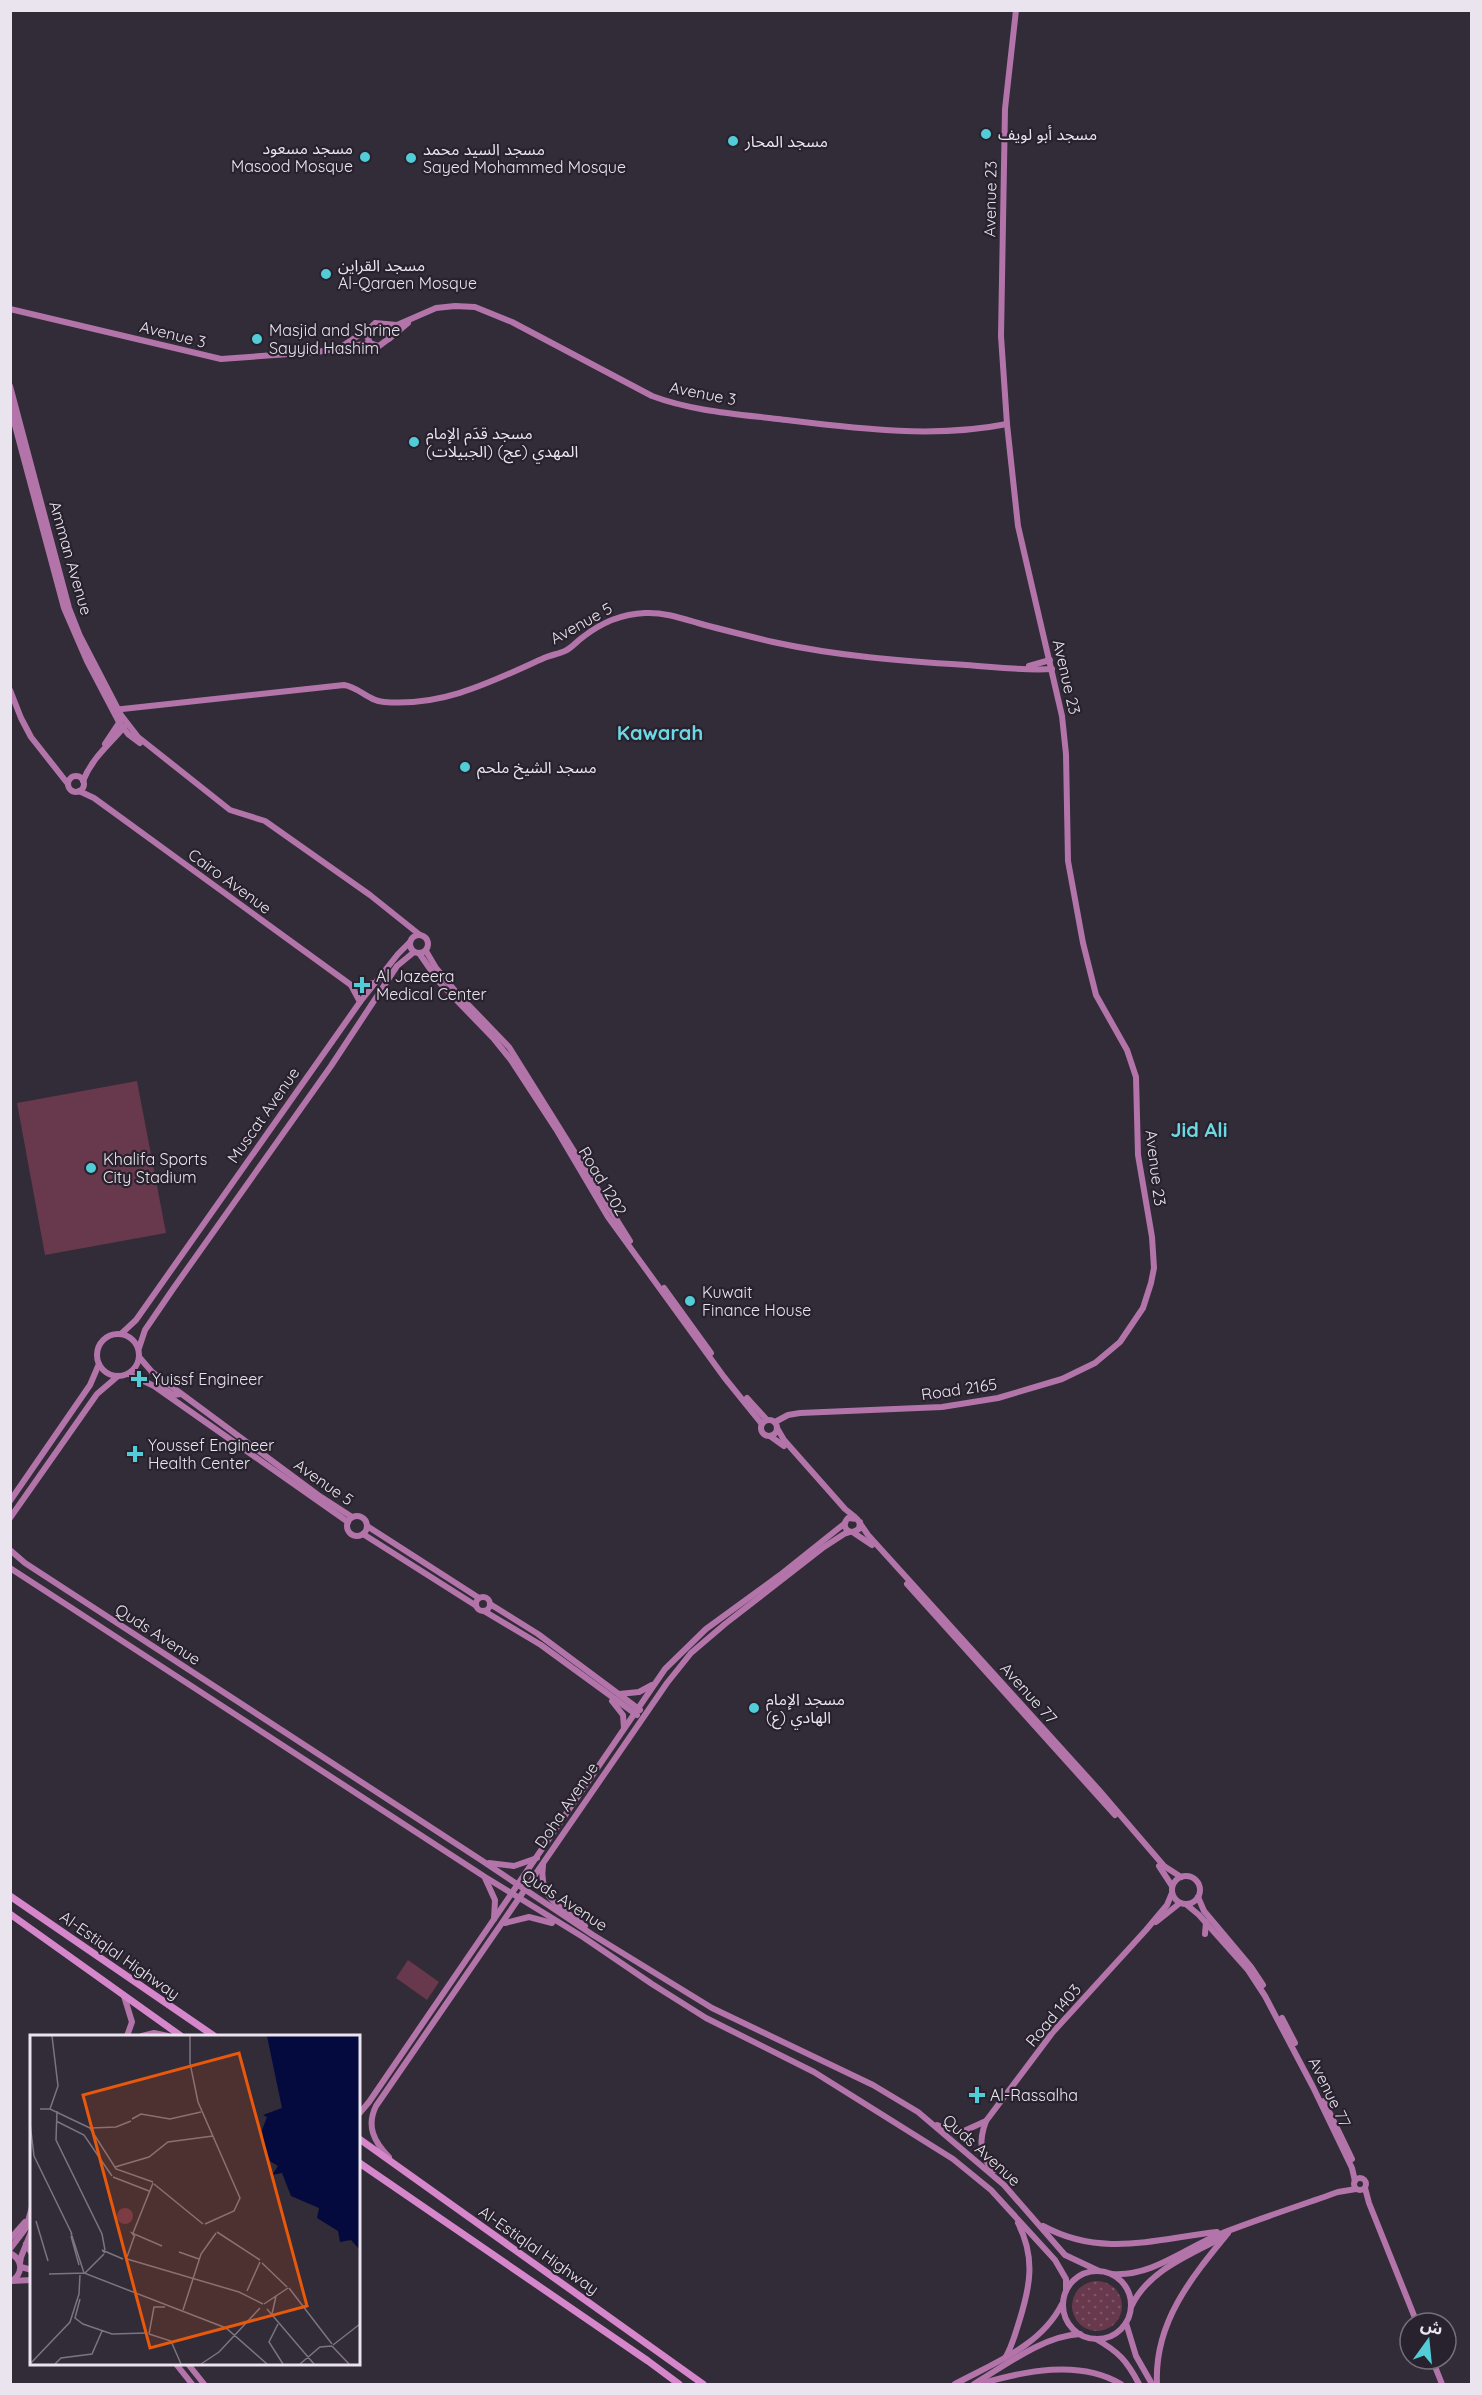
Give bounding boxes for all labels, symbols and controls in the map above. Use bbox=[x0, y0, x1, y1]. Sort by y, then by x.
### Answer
place label: مسجد أبو لويف bbox=[998, 124, 1097, 144]
marker: مسجد أبو لويف bbox=[979, 127, 993, 141]
place label: مسجد المحار bbox=[744, 131, 828, 151]
marker: مسجد المحار bbox=[726, 134, 740, 148]
place label: مسجد مسعود Masood Mosque bbox=[231, 138, 353, 176]
place label: مسجد السيد محمد Sayed Mohammed Mosque bbox=[423, 139, 626, 177]
marker: مسجد مسعود Masood Mosque bbox=[358, 150, 372, 164]
marker: مسجد السيد محمد Sayed Mohammed Mosque bbox=[404, 151, 418, 165]
street label: Avenue 23 bbox=[979, 161, 1001, 237]
place label: مسجد القراين Al-Qaraen Mosque bbox=[338, 255, 477, 293]
marker: مسجد القراين Al-Qaraen Mosque bbox=[319, 267, 333, 281]
street label: Avenue 3 bbox=[138, 316, 208, 352]
place label: Masjid and Shrine Sayyid Hashim bbox=[269, 320, 400, 358]
marker: Masjid and Shrine Sayyid Hashim bbox=[250, 332, 264, 346]
street label: Avenue 3 bbox=[668, 377, 738, 409]
place label: مسجد قدَم الإمام المهدي (عج) (الجبيلات) bbox=[426, 423, 578, 464]
marker: مسجد قدَم الإمام المهدي (عج) (الجبيلات) bbox=[407, 435, 421, 449]
street label: Amman Avenue bbox=[45, 499, 97, 617]
street label: Avenue 5 bbox=[546, 598, 616, 648]
street label: Avenue 23 bbox=[1049, 638, 1085, 716]
district label: Kawarah bbox=[617, 720, 703, 745]
place label: مسجد الشيخ ملحم bbox=[477, 757, 597, 780]
marker: مسجد الشيخ ملحم bbox=[458, 760, 472, 774]
street label: Cairo Avenue bbox=[184, 844, 276, 918]
place label: Al Jazeera Medical Center bbox=[376, 966, 487, 1004]
marker: Al Jazeera Medical Center bbox=[353, 976, 371, 994]
street label: Muscat Avenue bbox=[223, 1063, 303, 1167]
district label: Jid Ali bbox=[1171, 1117, 1227, 1142]
street label: Avenue 23 bbox=[1141, 1129, 1171, 1207]
street label: Road 1202 bbox=[575, 1143, 632, 1219]
place label: Khalifa Sports City Stadium bbox=[103, 1149, 207, 1187]
marker: Khalifa Sports City Stadium bbox=[84, 1161, 98, 1175]
place label: Kuwait Finance House bbox=[702, 1282, 811, 1320]
marker: Kuwait Finance House bbox=[683, 1294, 697, 1308]
place label: Yuissf Engineer bbox=[152, 1369, 264, 1389]
marker: Yuissf Engineer bbox=[130, 1370, 148, 1388]
street label: Road 2165 bbox=[920, 1374, 998, 1404]
place label: Youssef Engineer Health Center bbox=[148, 1435, 274, 1473]
marker: Youssef Engineer Health Center bbox=[126, 1445, 144, 1463]
street label: Avenue 5 bbox=[290, 1454, 358, 1510]
street label: Quds Avenue bbox=[112, 1599, 204, 1669]
street label: Avenue 77 bbox=[996, 1658, 1062, 1728]
place label: مسجد الإمام الهادي (ع) bbox=[766, 1689, 845, 1730]
marker: مسجد الإمام الهادي (ع) bbox=[747, 1701, 761, 1715]
street label: Doha Avenue bbox=[530, 1758, 602, 1852]
street label: Quds Avenue bbox=[519, 1865, 611, 1935]
street label: Al-Estiqlal Highway bbox=[56, 1906, 184, 2004]
street label: Road 1403 bbox=[1021, 1979, 1085, 2051]
inset map bbox=[30, 2035, 360, 2365]
street label: Avenue 77 bbox=[1304, 2054, 1356, 2130]
place label: Al-Rassalha bbox=[990, 2085, 1078, 2105]
marker: Al-Rassalha bbox=[968, 2086, 986, 2104]
street label: Quds Avenue bbox=[939, 2110, 1025, 2190]
street label: Al-Estiqlal Highway bbox=[475, 2201, 603, 2299]
north arrow bbox=[1398, 2311, 1458, 2371]
text: ش bbox=[1419, 2314, 1445, 2339]

